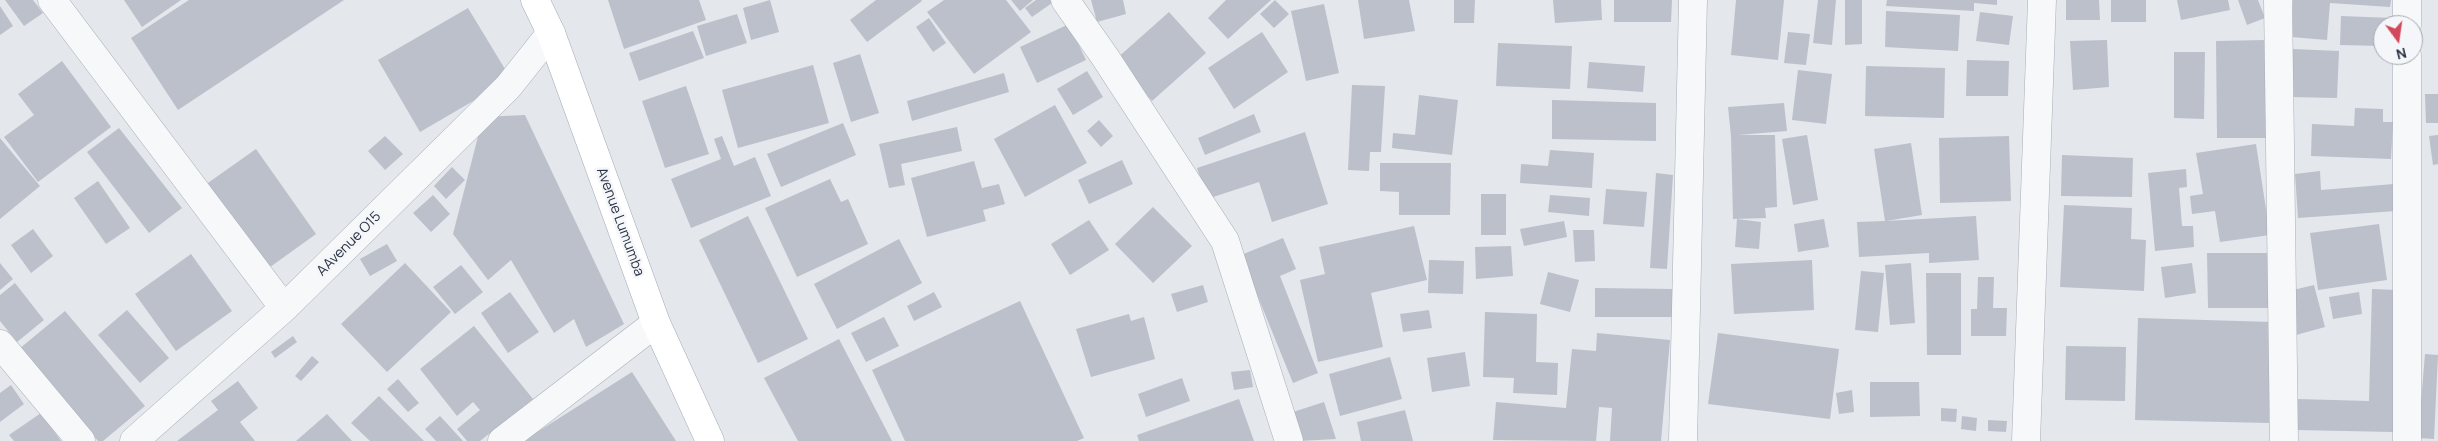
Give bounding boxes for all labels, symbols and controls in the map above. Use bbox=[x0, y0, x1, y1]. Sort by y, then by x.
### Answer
north arrow bbox=[2373, 15, 2423, 65]
text: N bbox=[2394, 44, 2409, 65]
street label: Avenue Lumumba bbox=[593, 165, 647, 279]
street label: AAvenue O15 bbox=[313, 208, 385, 280]

